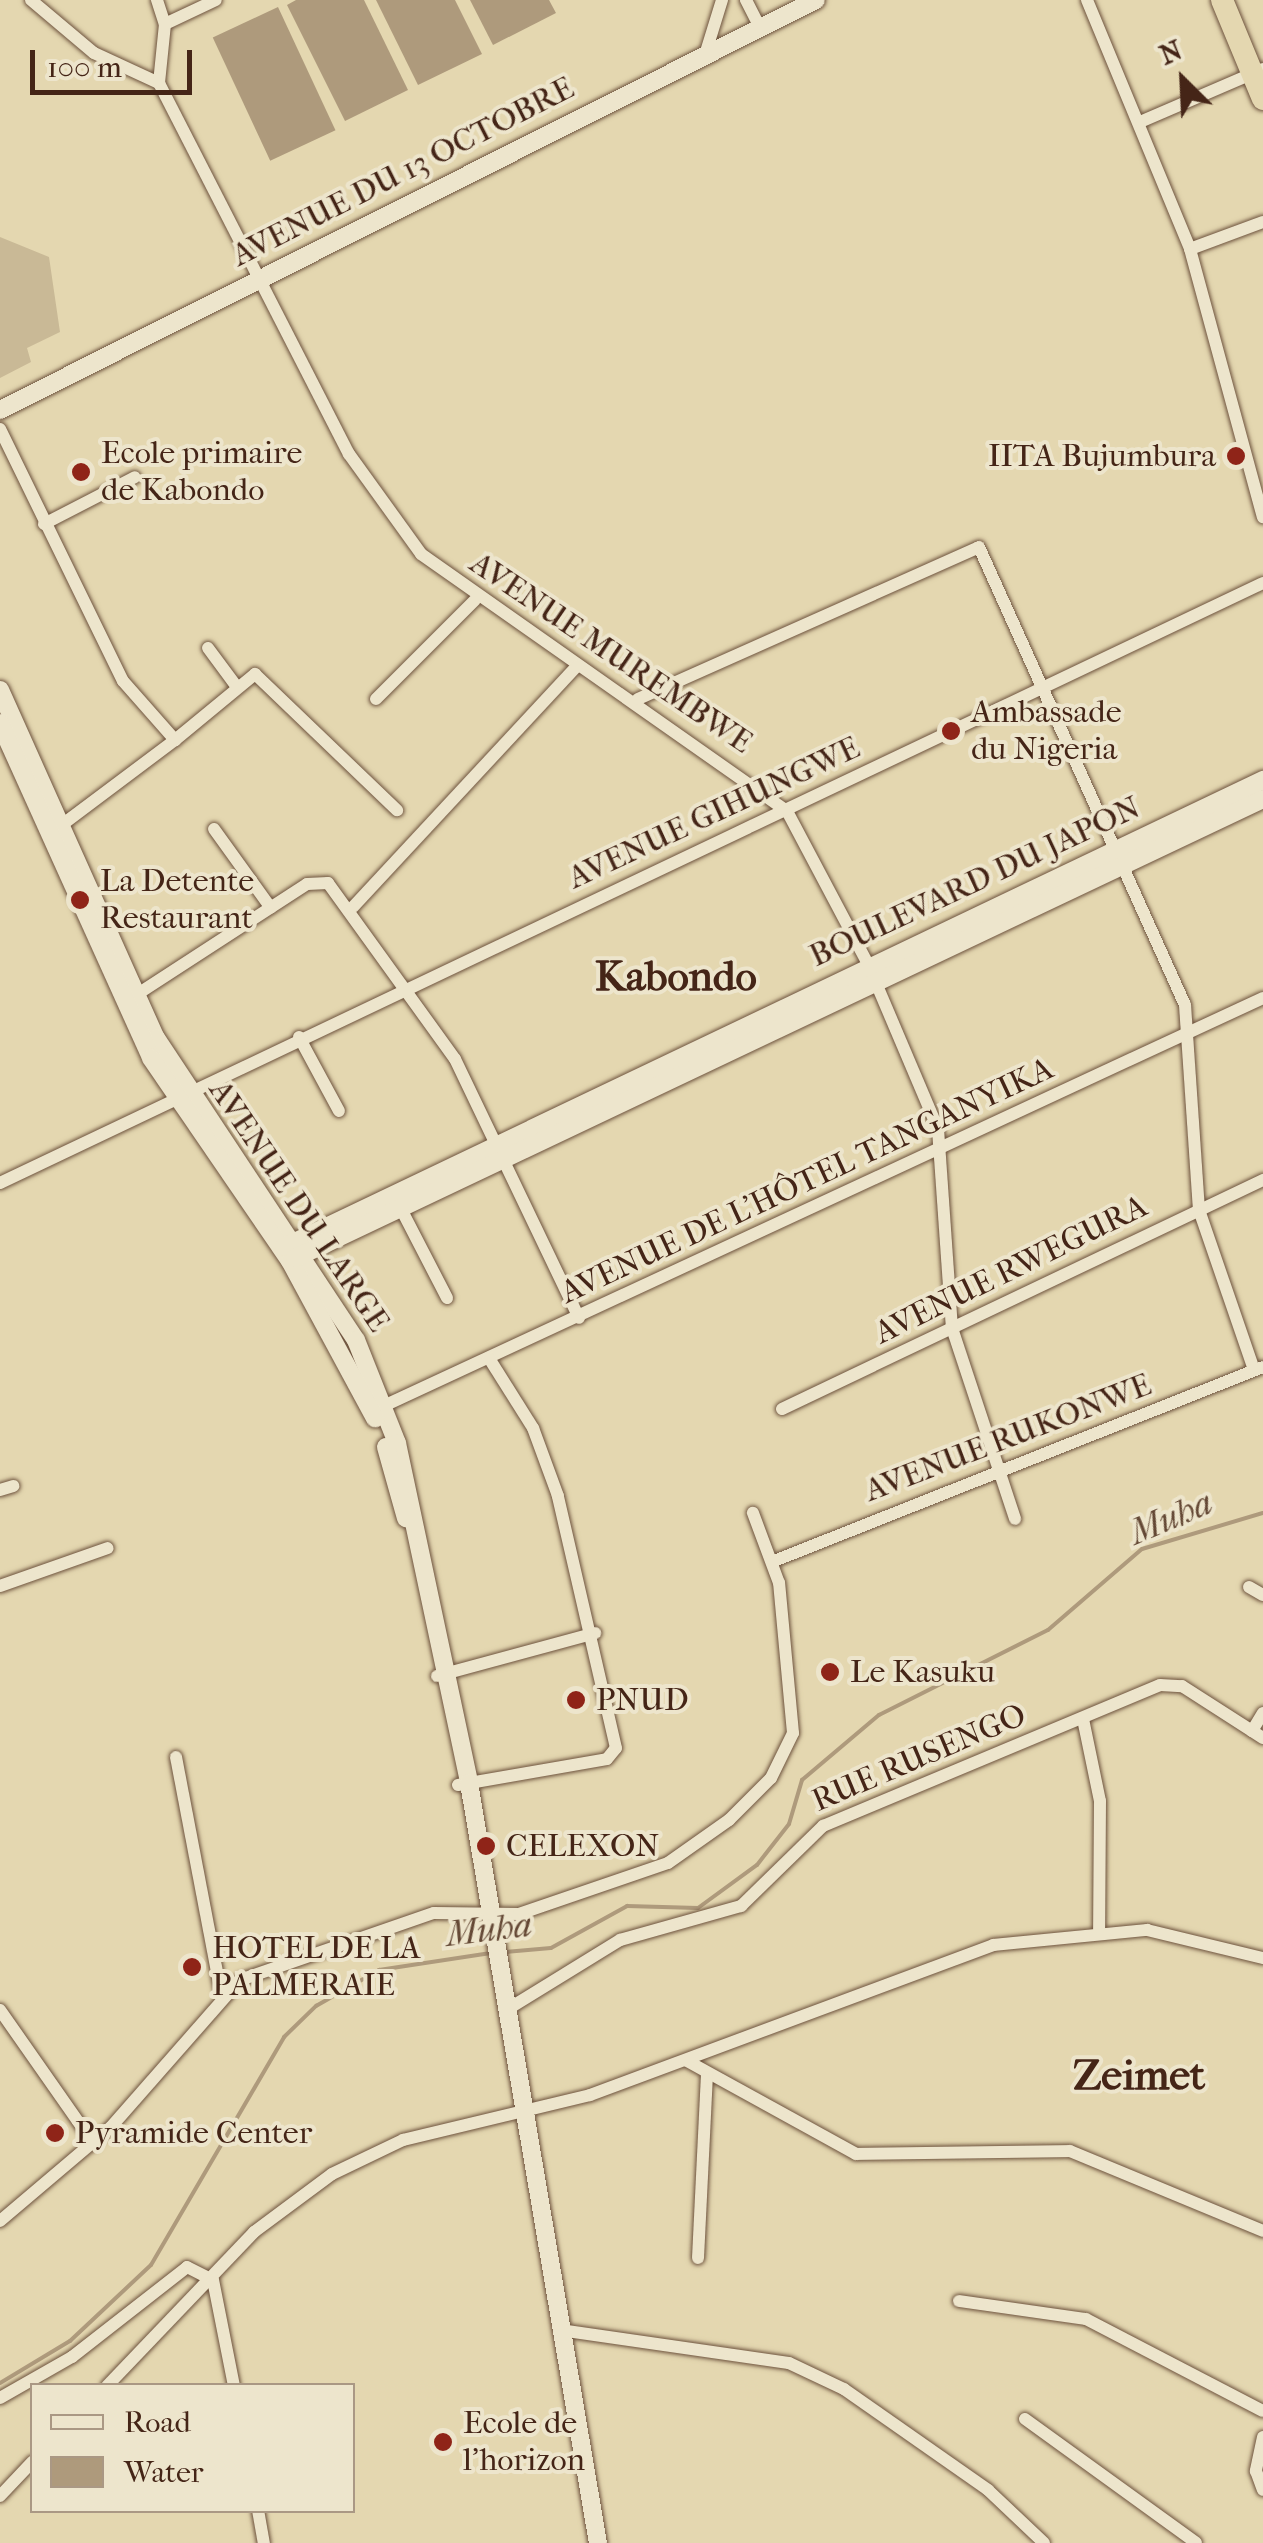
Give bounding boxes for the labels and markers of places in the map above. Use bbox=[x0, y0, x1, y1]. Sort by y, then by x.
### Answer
place label: Ecole primaire de Kabondo bbox=[101, 435, 302, 510]
place label: IITA Bujumbura bbox=[988, 437, 1216, 475]
marker: IITA Bujumbura bbox=[1225, 445, 1247, 467]
marker: Ecole primaire de Kabondo bbox=[70, 461, 92, 483]
place label: Ambassade du Nigeria bbox=[971, 694, 1121, 769]
marker: Ambassade du Nigeria bbox=[940, 720, 962, 742]
place label: La Detente Restaurant bbox=[100, 863, 254, 938]
marker: La Detente Restaurant bbox=[69, 889, 91, 911]
place label: Le Kasuku bbox=[850, 1653, 995, 1691]
marker: Le Kasuku bbox=[819, 1661, 841, 1683]
place label: PNUD bbox=[596, 1681, 689, 1719]
marker: PNUD bbox=[565, 1689, 587, 1711]
place label: CELEXON bbox=[506, 1827, 659, 1865]
marker: CELEXON bbox=[475, 1835, 497, 1857]
place label: HOTEL DE LA PALMERAIE bbox=[212, 1930, 420, 2005]
marker: HOTEL DE LA PALMERAIE bbox=[181, 1956, 203, 1978]
place label: Pyramide Center bbox=[75, 2114, 312, 2152]
marker: Pyramide Center bbox=[44, 2122, 66, 2144]
place label: Ecole de l'horizon bbox=[463, 2405, 585, 2480]
marker: Ecole de l'horizon bbox=[432, 2431, 454, 2453]

